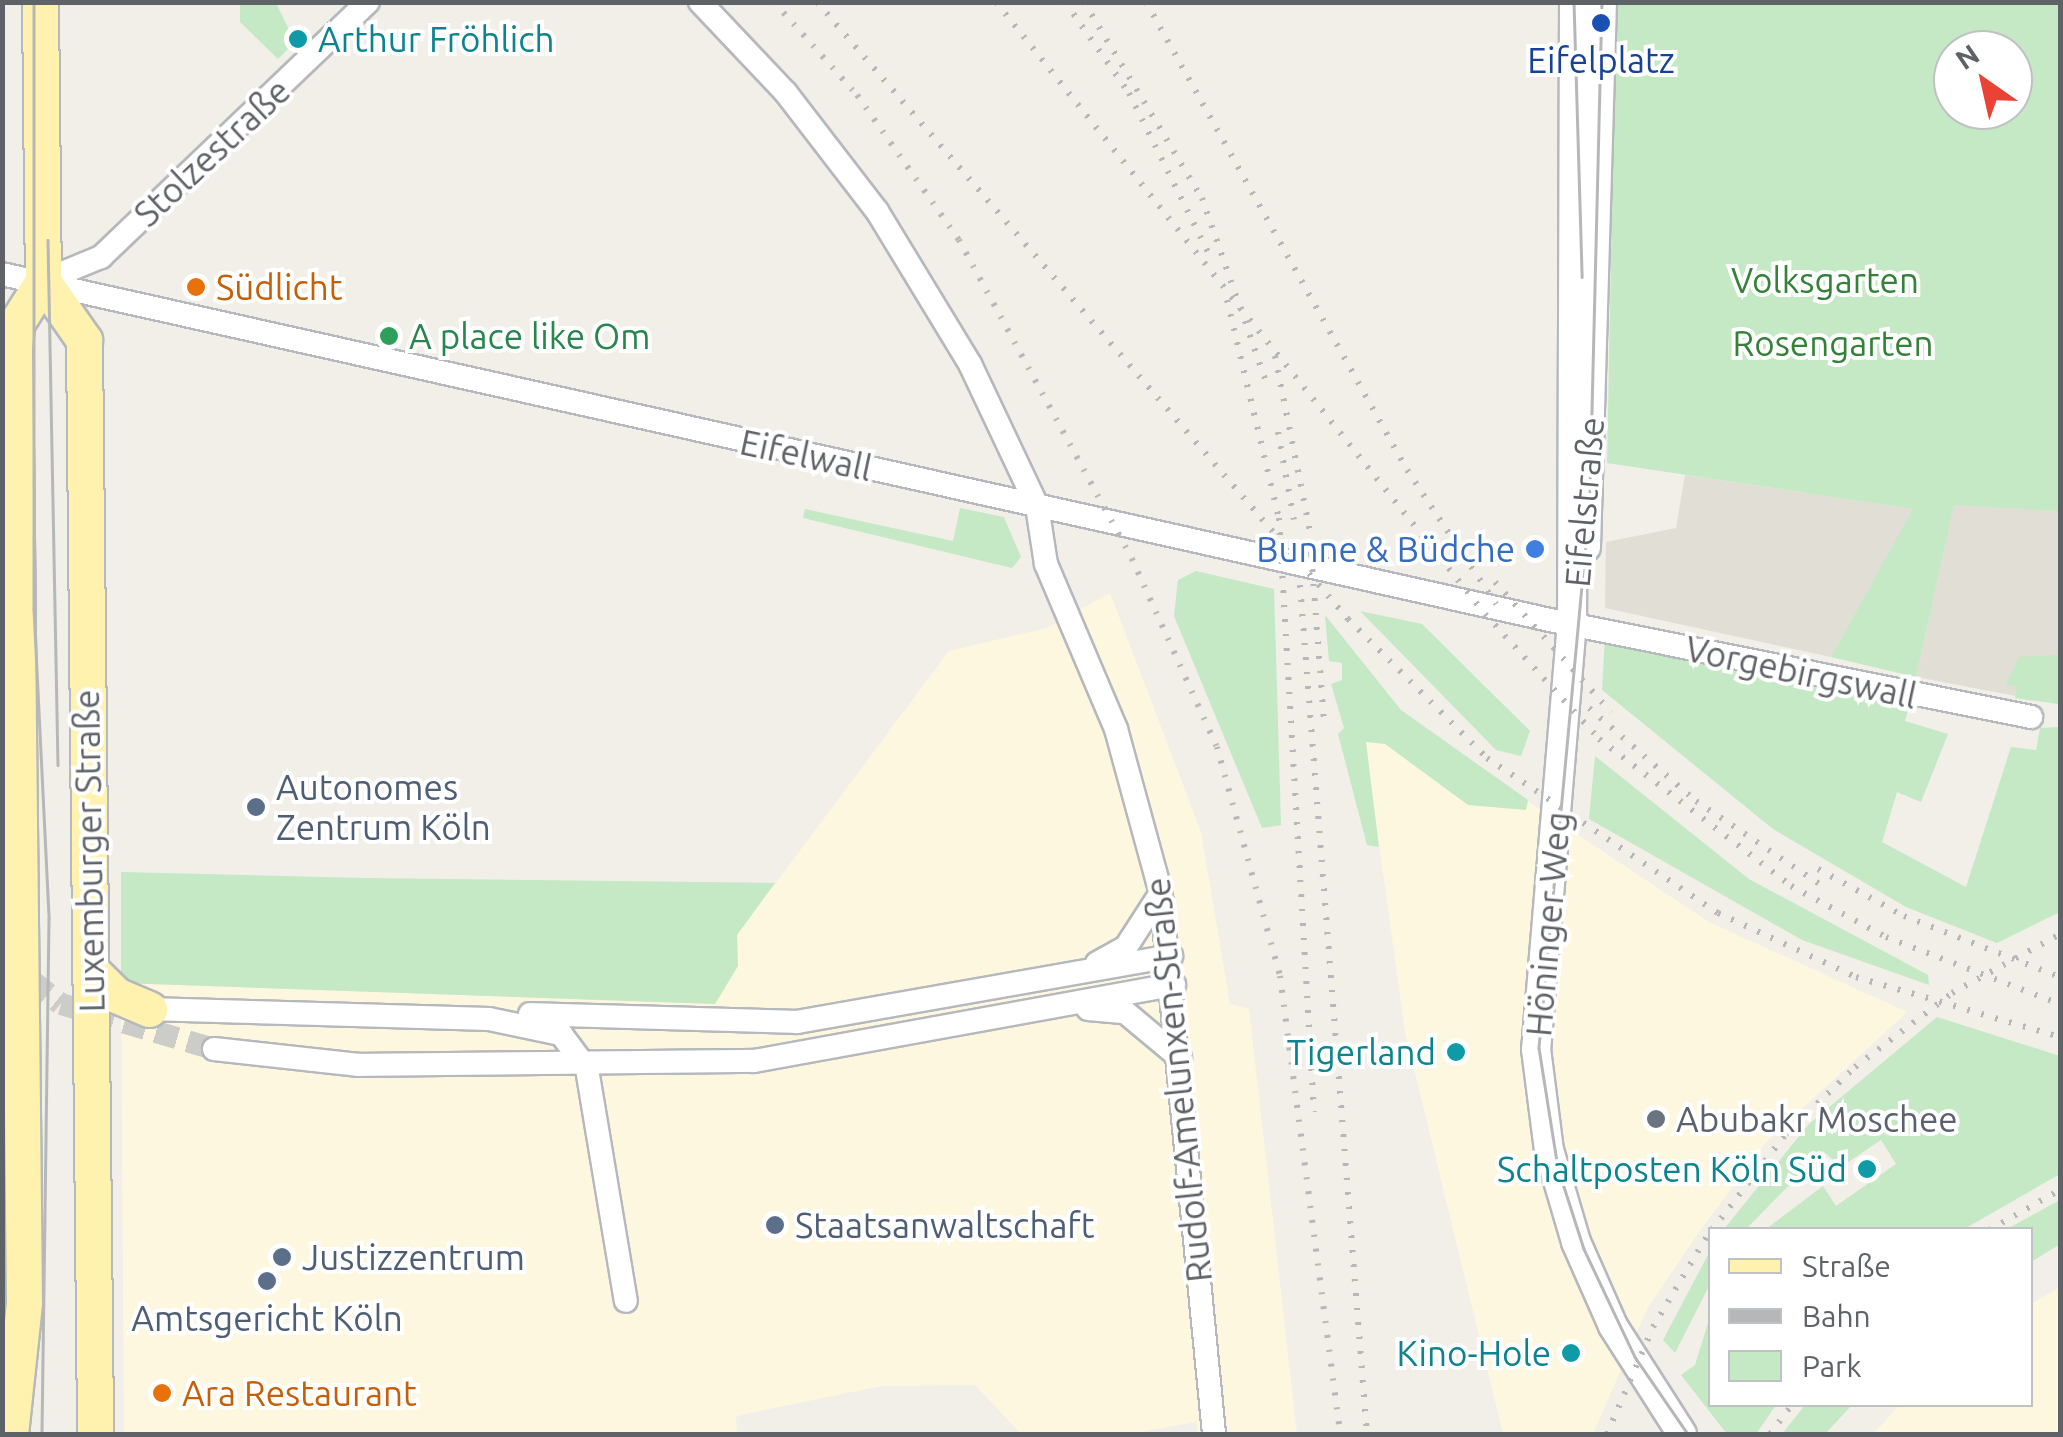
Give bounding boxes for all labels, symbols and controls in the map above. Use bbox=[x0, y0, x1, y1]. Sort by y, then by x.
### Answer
marker: Eifelplatz bbox=[1590, 12, 1612, 34]
place label: Arthur Fröhlich bbox=[318, 18, 554, 60]
marker: Arthur Fröhlich bbox=[287, 28, 309, 50]
north arrow bbox=[1933, 30, 2033, 130]
text: N bbox=[1950, 38, 1984, 75]
place label: Eifelplatz bbox=[1527, 39, 1675, 81]
street label: Stolzestraße bbox=[125, 69, 299, 235]
park label: Volksgarten bbox=[1731, 259, 1919, 301]
place label: Südlicht bbox=[216, 266, 342, 308]
marker: Südlicht bbox=[185, 276, 207, 298]
place label: A place like Om bbox=[409, 315, 650, 357]
park label: Rosengarten bbox=[1732, 322, 1934, 364]
marker: A place like Om bbox=[378, 325, 400, 347]
street label: Eifelstraße bbox=[1556, 415, 1612, 589]
street label: Eifelwall bbox=[736, 421, 876, 489]
place label: Bunne & Büdche bbox=[1256, 528, 1515, 570]
marker: Bunne & Büdche bbox=[1524, 538, 1546, 560]
street label: Vorgebirgswall bbox=[1682, 627, 1920, 717]
street label: Luxemburger Straße bbox=[65, 689, 113, 1013]
place label: Autonomes Zentrum Köln bbox=[276, 766, 491, 848]
marker: Autonomes Zentrum Köln bbox=[245, 796, 267, 818]
street label: Höninger Weg bbox=[1517, 810, 1579, 1038]
street label: Rudolf-Amelunxen-Straße bbox=[1136, 876, 1220, 1284]
place label: Tigerland bbox=[1287, 1031, 1436, 1073]
marker: Tigerland bbox=[1445, 1041, 1467, 1063]
place label: Abubakr Moschee bbox=[1676, 1098, 1958, 1140]
marker: Abubakr Moschee bbox=[1645, 1108, 1667, 1130]
place label: Schaltposten Köln Süd bbox=[1497, 1148, 1847, 1190]
marker: Schaltposten Köln Süd bbox=[1856, 1158, 1878, 1180]
place label: Staatsanwaltschaft bbox=[795, 1204, 1094, 1246]
marker: Staatsanwaltschaft bbox=[764, 1214, 786, 1236]
legend bbox=[1708, 1227, 2033, 1407]
place label: Justizzentrum bbox=[302, 1236, 525, 1278]
marker: Justizzentrum bbox=[271, 1246, 293, 1268]
text: Straße bbox=[1802, 1249, 1891, 1283]
marker: Amtsgericht Köln bbox=[256, 1270, 278, 1292]
place label: Amtsgericht Köln bbox=[131, 1297, 403, 1339]
text: Bahn bbox=[1802, 1299, 1871, 1333]
place label: Kino-Hole bbox=[1397, 1332, 1551, 1374]
marker: Kino-Hole bbox=[1560, 1342, 1582, 1364]
text: Park bbox=[1802, 1349, 1862, 1383]
place label: Ara Restaurant bbox=[182, 1372, 417, 1414]
marker: Ara Restaurant bbox=[151, 1382, 173, 1404]

